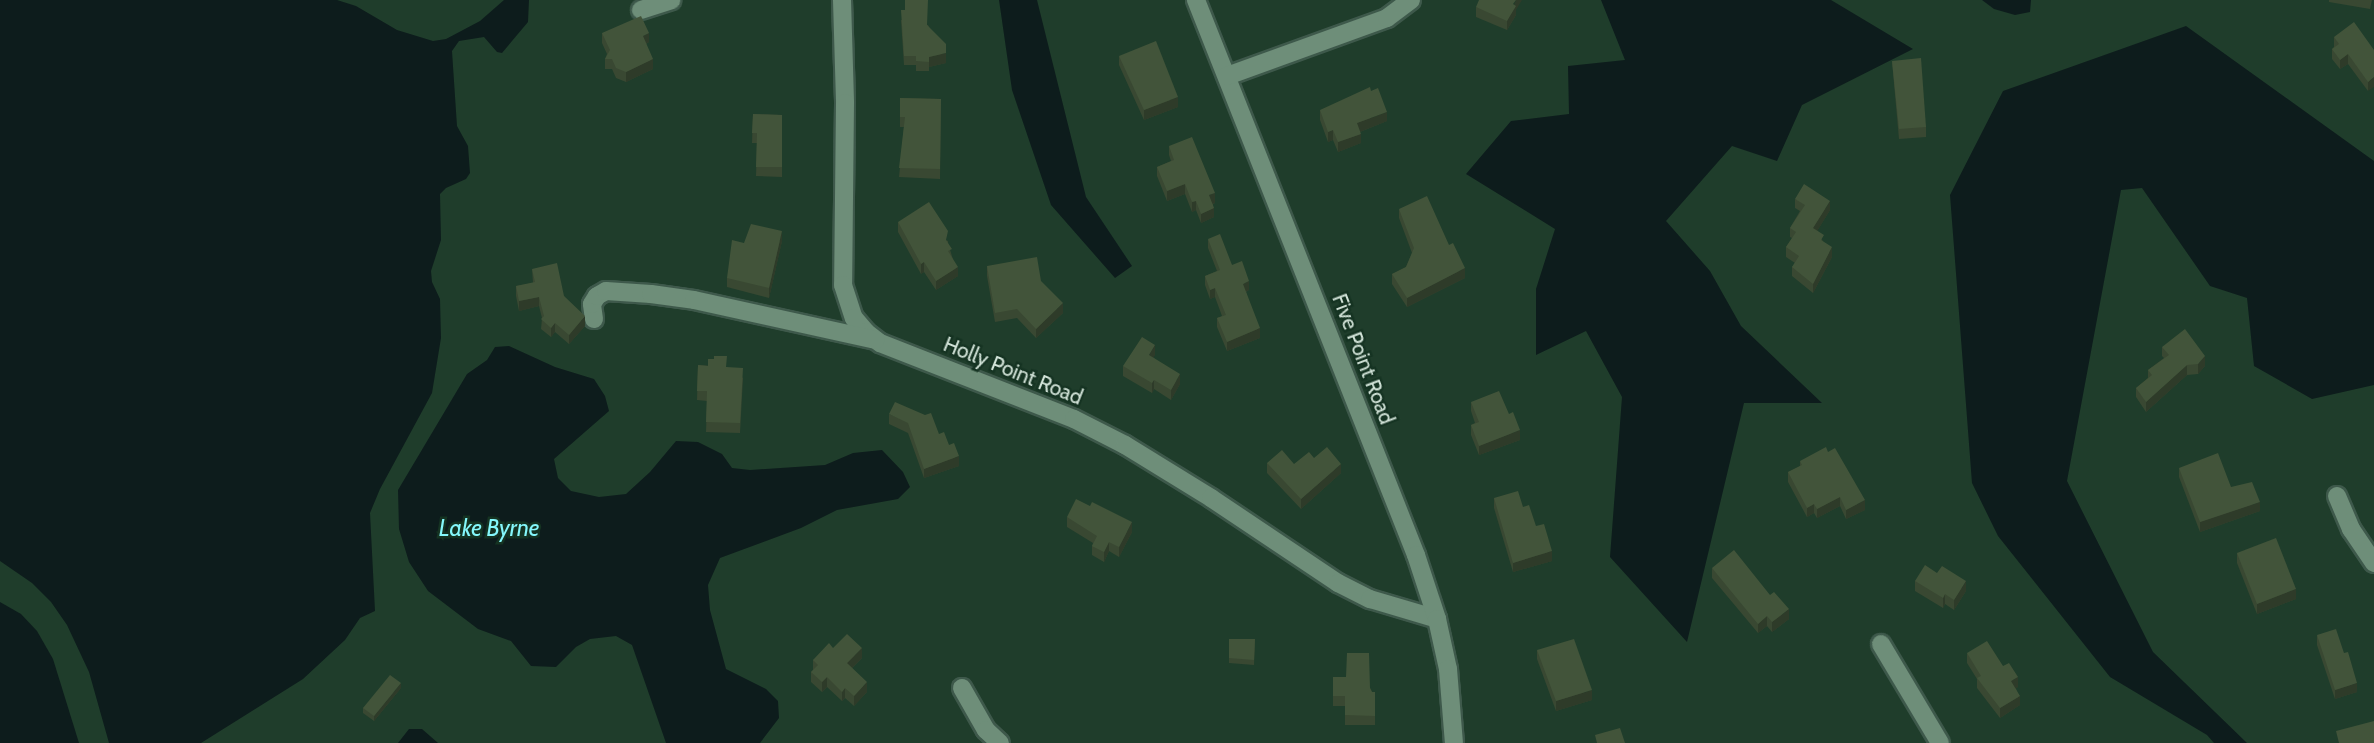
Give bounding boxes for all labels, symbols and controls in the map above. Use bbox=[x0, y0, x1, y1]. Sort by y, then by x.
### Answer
street label: Five Point Road bbox=[1327, 290, 1399, 428]
street label: Holly Point Road bbox=[940, 332, 1086, 410]
water label: Lake Byrne bbox=[439, 514, 539, 542]

